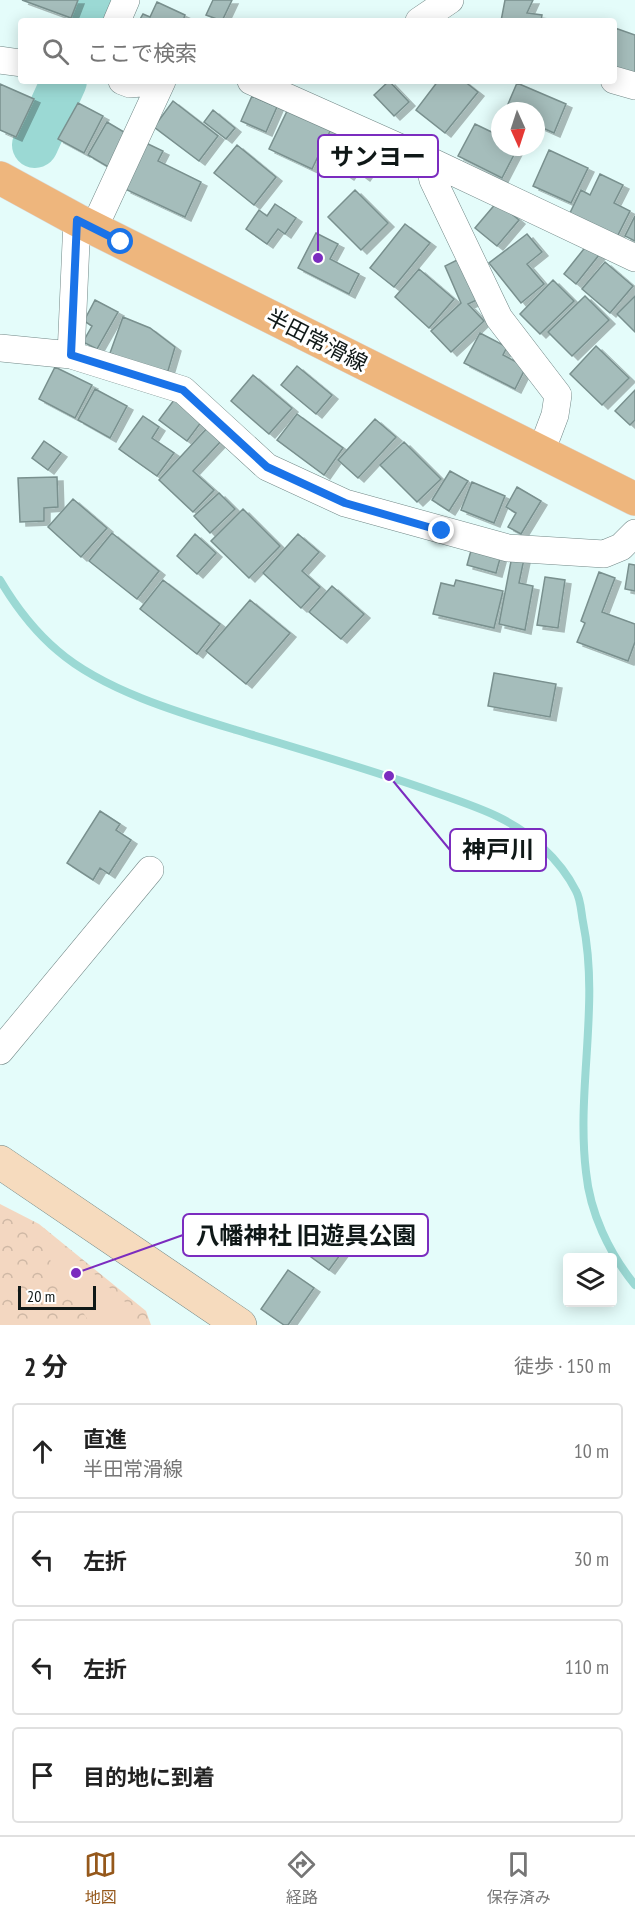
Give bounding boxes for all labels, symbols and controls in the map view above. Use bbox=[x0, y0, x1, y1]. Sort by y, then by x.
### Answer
search box bbox=[18, 18, 617, 84]
icon: search bbox=[39, 35, 72, 68]
text: ここで検索 bbox=[87, 39, 197, 67]
north arrow bbox=[491, 102, 545, 156]
callout: サンヨー bbox=[318, 135, 438, 177]
text: サンヨー bbox=[330, 141, 426, 172]
route start bbox=[107, 228, 133, 254]
street label: 半田常滑線 bbox=[262, 303, 372, 377]
route end bbox=[428, 517, 454, 543]
callout: 神戸川 bbox=[450, 829, 546, 871]
text: 神戸川 bbox=[462, 834, 534, 865]
callout: 八幡神社 旧遊具公園 bbox=[183, 1214, 428, 1256]
text: 八幡神社 旧遊具公園 bbox=[196, 1220, 416, 1251]
map controls bbox=[563, 1253, 617, 1307]
button: layers bbox=[563, 1253, 617, 1307]
scale bar bbox=[18, 1283, 96, 1310]
text: 20 m bbox=[27, 1286, 55, 1306]
text: 2 分 bbox=[24, 1350, 68, 1383]
text: 徒歩 · 150 m bbox=[514, 1353, 611, 1379]
text: 直進 bbox=[83, 1425, 127, 1453]
icon: ahead bbox=[26, 1435, 59, 1468]
text: 10 m bbox=[574, 1438, 609, 1464]
text: 半田常滑線 bbox=[83, 1456, 183, 1482]
icon: left bbox=[26, 1543, 59, 1576]
text: 30 m bbox=[574, 1546, 609, 1572]
text: 左折 bbox=[83, 1547, 127, 1575]
icon: left bbox=[26, 1651, 59, 1684]
text: 110 m bbox=[565, 1654, 609, 1680]
text: 左折 bbox=[83, 1655, 127, 1683]
icon: arrive bbox=[26, 1759, 59, 1792]
text: 目的地に到着 bbox=[83, 1763, 215, 1791]
tab: 地図 bbox=[84, 1848, 117, 1908]
tab: 経路 bbox=[285, 1848, 318, 1908]
tab: 保存済み bbox=[487, 1848, 551, 1908]

